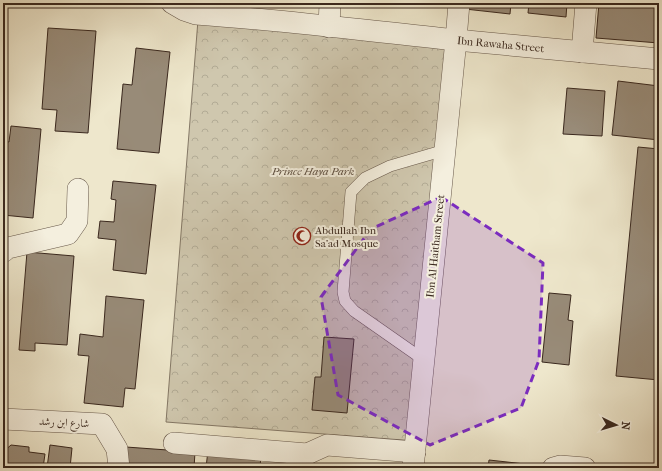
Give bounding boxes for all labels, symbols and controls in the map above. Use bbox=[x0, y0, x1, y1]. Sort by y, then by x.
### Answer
street label: Ibn Rawaha Street bbox=[456, 34, 545, 55]
park label: Prince Haya Park bbox=[271, 165, 355, 178]
street label: Ibn Al Haitham Street bbox=[424, 194, 447, 298]
place label: Abdullah Ibn Sa'ad Mosque bbox=[314, 224, 379, 250]
mosque icon: Abdullah Ibn Sa'ad Mosque bbox=[292, 226, 312, 246]
north arrow bbox=[596, 405, 636, 445]
street label: شارع ابن رشد bbox=[38, 415, 89, 433]
text: N bbox=[619, 421, 632, 431]

